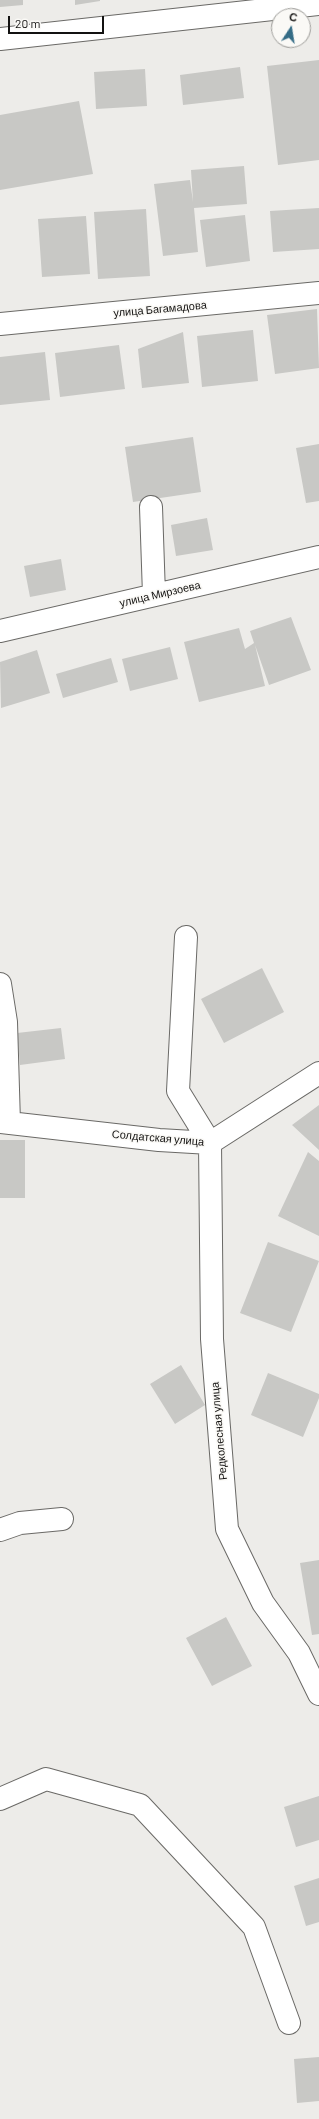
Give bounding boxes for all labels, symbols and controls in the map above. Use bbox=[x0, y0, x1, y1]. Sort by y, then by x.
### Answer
scale bar bbox=[10, 8, 106, 34]
north arrow bbox=[271, 8, 311, 48]
text: С bbox=[288, 10, 299, 24]
text: 20 m bbox=[15, 16, 41, 30]
street label: улица Багамадова bbox=[113, 298, 207, 320]
street label: улица Мирзоева bbox=[118, 578, 202, 610]
street label: Солдатская улица bbox=[111, 1127, 205, 1149]
street label: Редколесная улица bbox=[208, 1381, 230, 1481]

